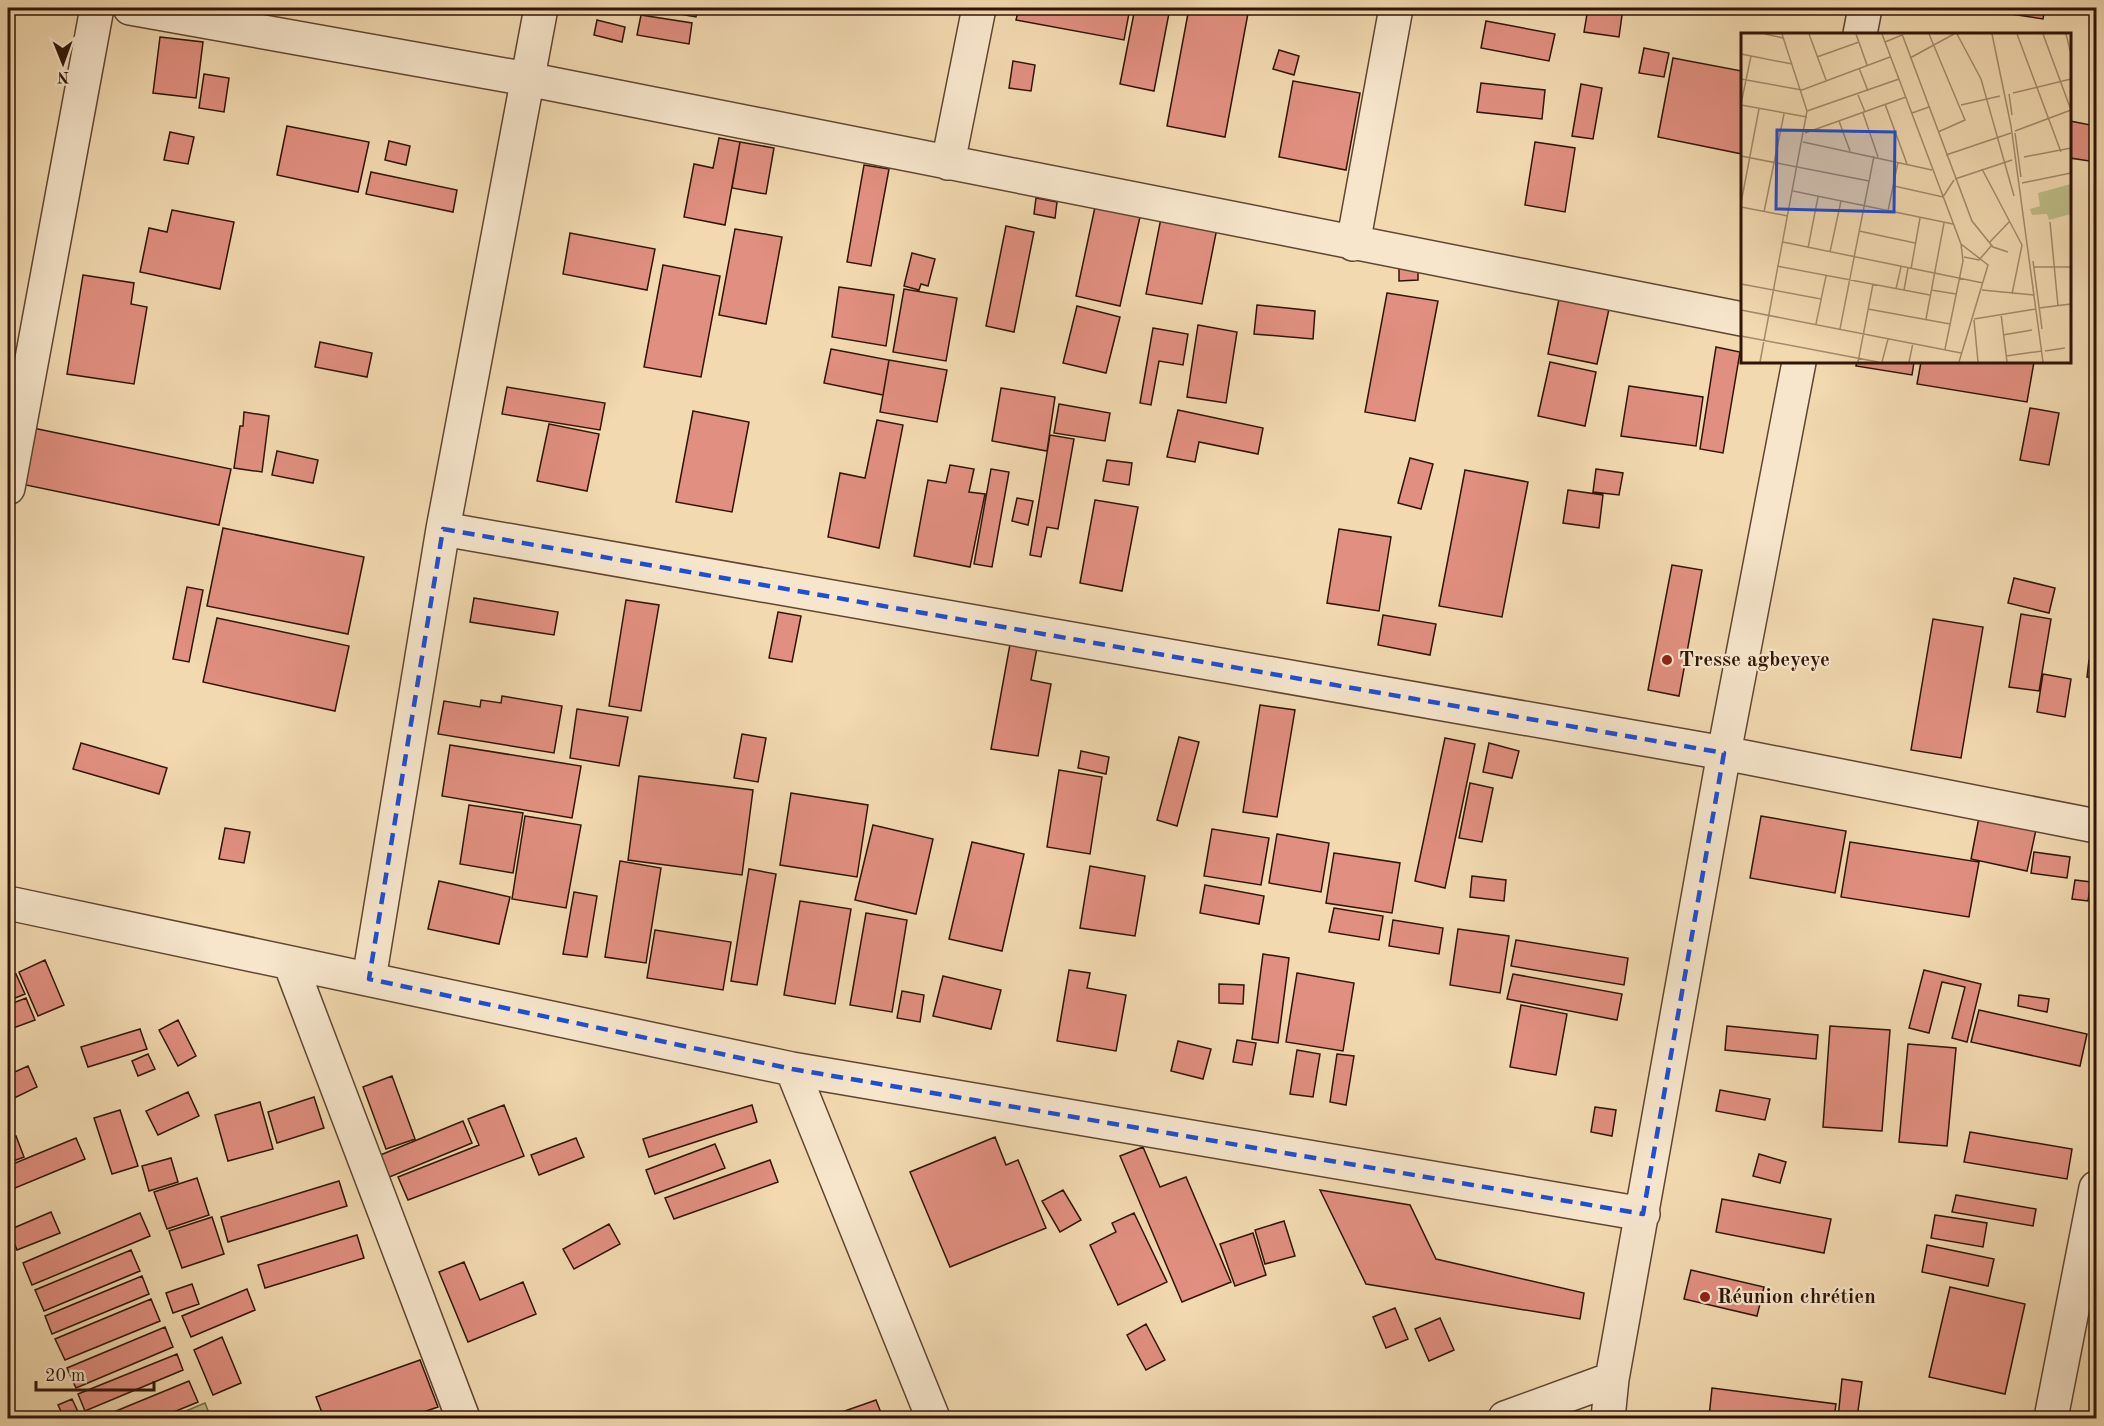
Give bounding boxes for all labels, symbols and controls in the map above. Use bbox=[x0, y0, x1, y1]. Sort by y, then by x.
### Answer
north arrow bbox=[33, 33, 93, 93]
inset map bbox=[1741, 33, 2071, 363]
text: N bbox=[56, 68, 69, 84]
place label: Tresse agbeyeye bbox=[1679, 650, 1830, 671]
marker: Tresse agbeyeye bbox=[1660, 653, 1674, 667]
place label: Réunion chrétien bbox=[1717, 1287, 1876, 1308]
marker: Réunion chrétien bbox=[1698, 1290, 1712, 1304]
scale bar bbox=[36, 1354, 154, 1392]
text: 20 m bbox=[45, 1367, 85, 1385]

